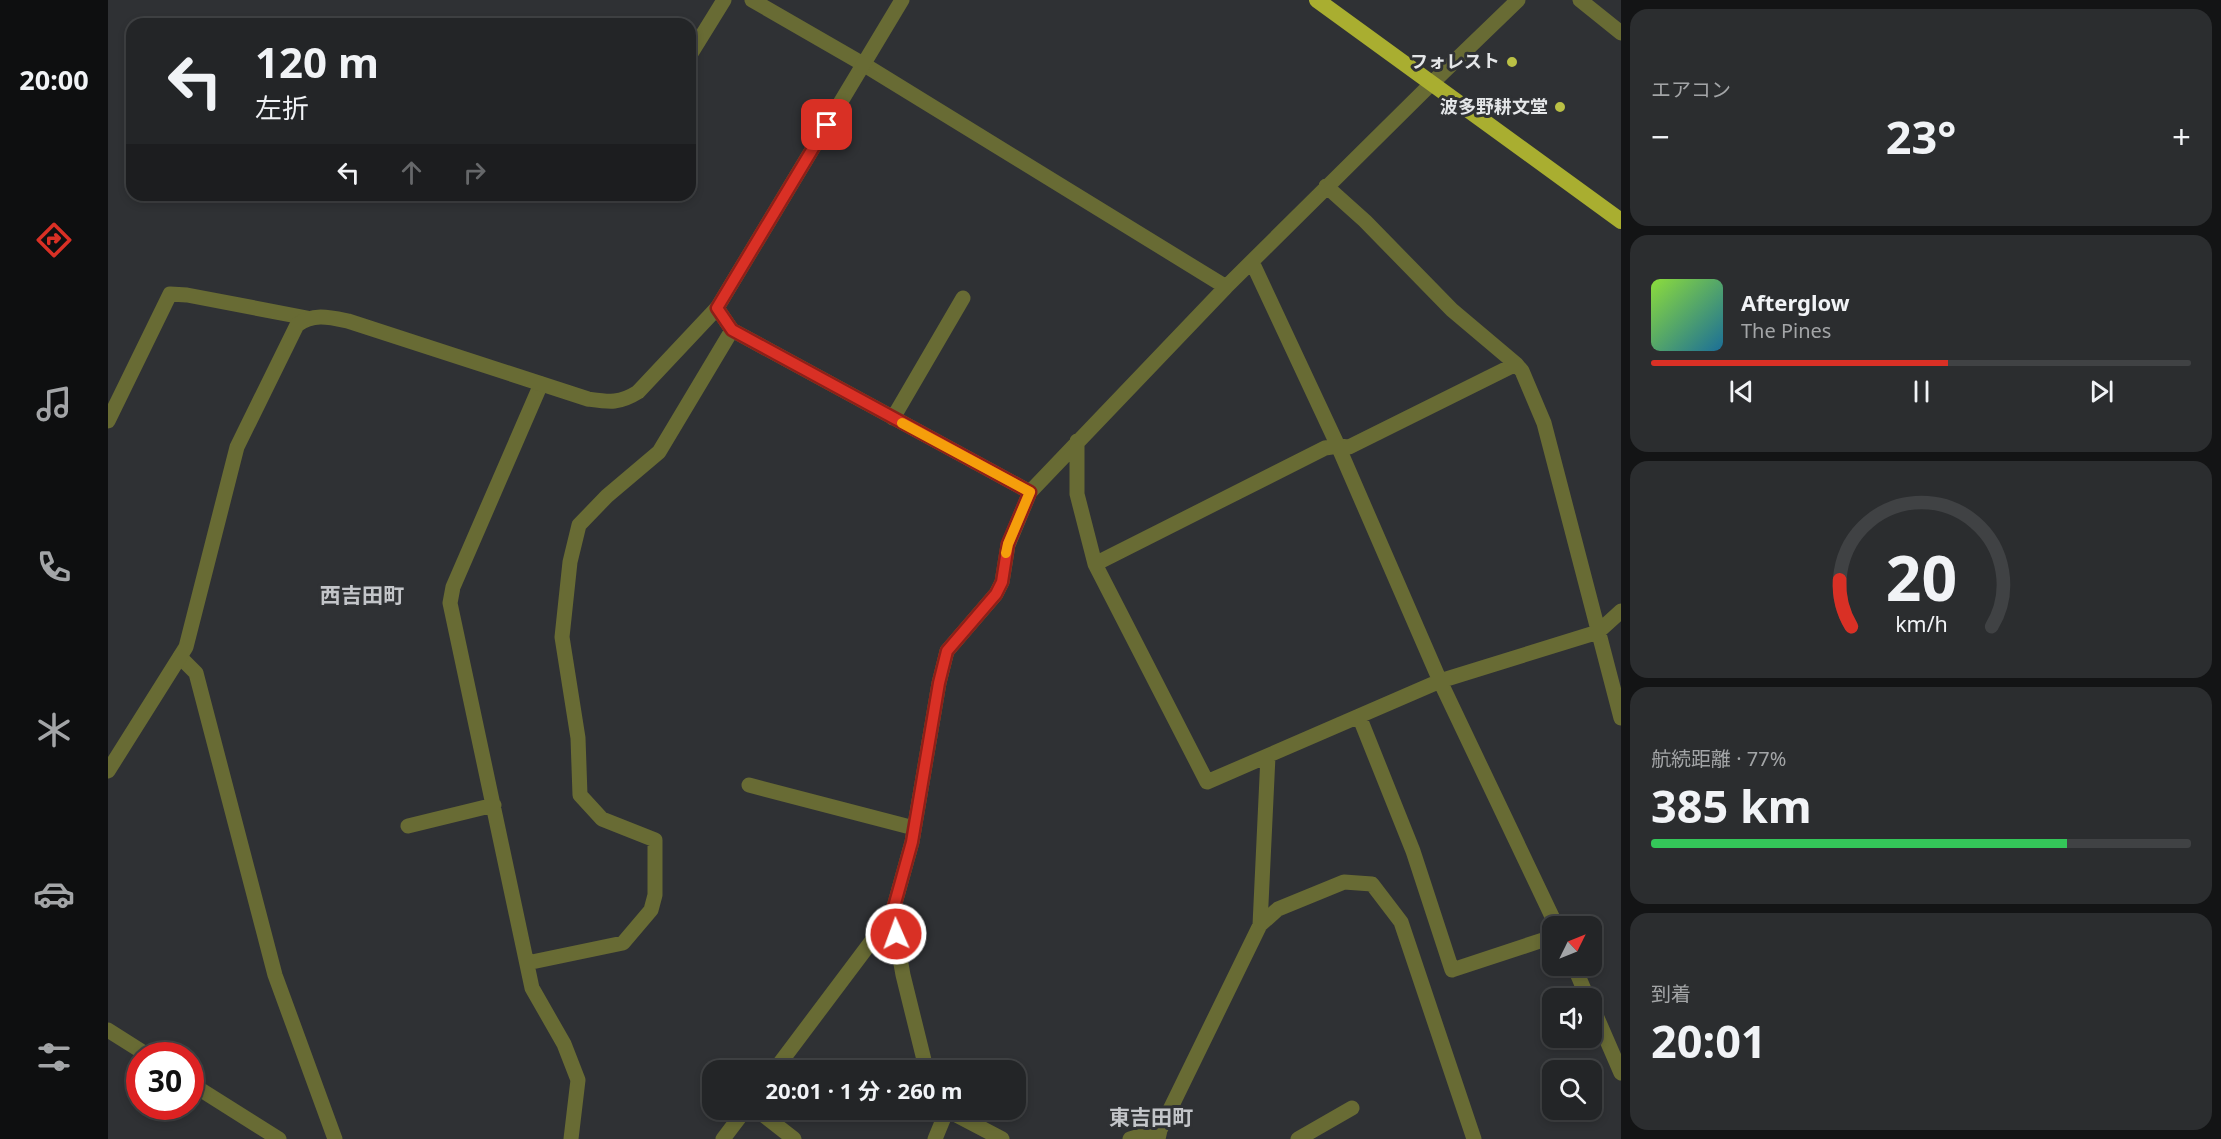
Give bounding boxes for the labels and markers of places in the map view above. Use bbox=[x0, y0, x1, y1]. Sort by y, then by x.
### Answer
place label: フォレスト bbox=[1410, 49, 1500, 73]
marker: フォレスト bbox=[1505, 55, 1519, 69]
place label: 波多野耕文堂 bbox=[1440, 94, 1548, 118]
pin bbox=[801, 99, 852, 150]
marker: 波多野耕文堂 bbox=[1553, 100, 1567, 114]

